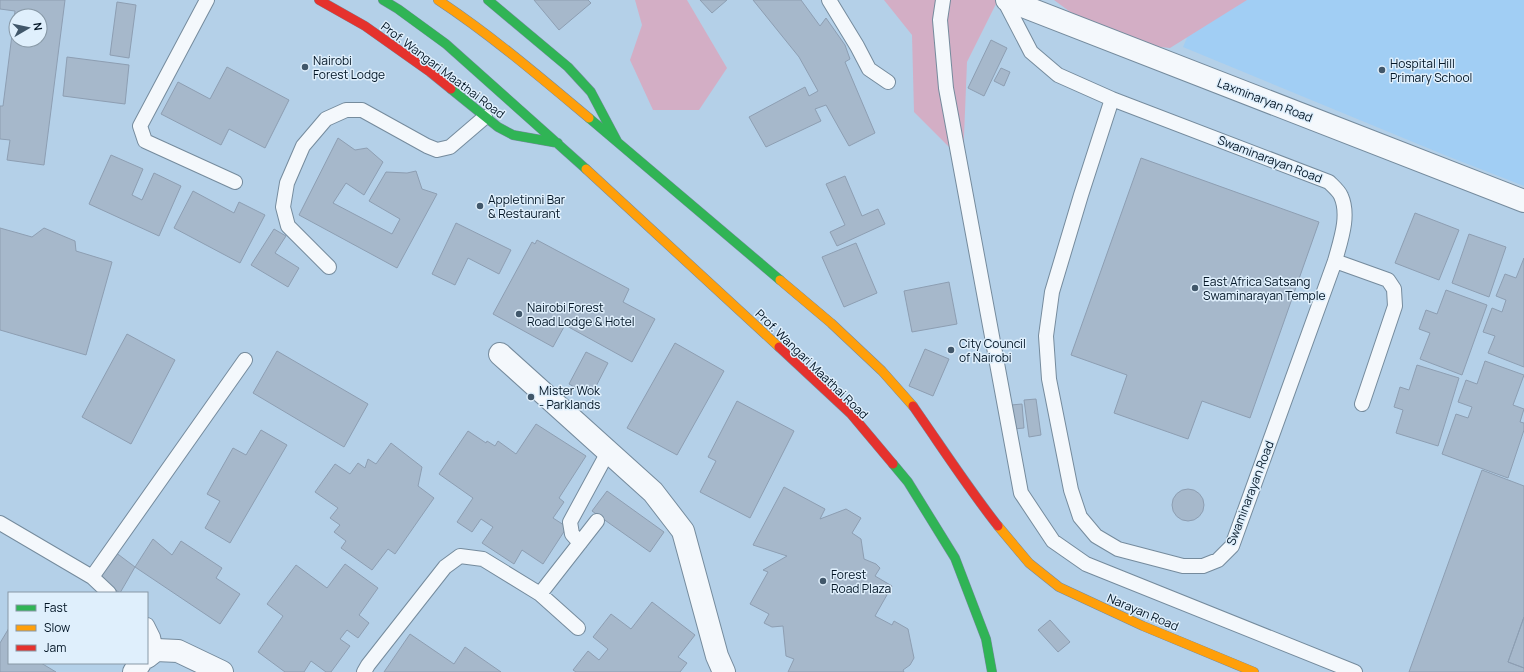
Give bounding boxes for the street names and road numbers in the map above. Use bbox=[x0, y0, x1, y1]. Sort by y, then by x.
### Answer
street label: Prof. Wangari Maathai Road bbox=[378, 18, 508, 122]
street label: Laxminaryan Road bbox=[1215, 74, 1315, 126]
street label: Swaminarayan Road bbox=[1215, 131, 1325, 187]
street label: Prof. Wangari Maathai Road bbox=[752, 305, 872, 423]
street label: Swaminarayan Road bbox=[1222, 438, 1278, 548]
street label: Narayan Road bbox=[1105, 589, 1181, 635]

